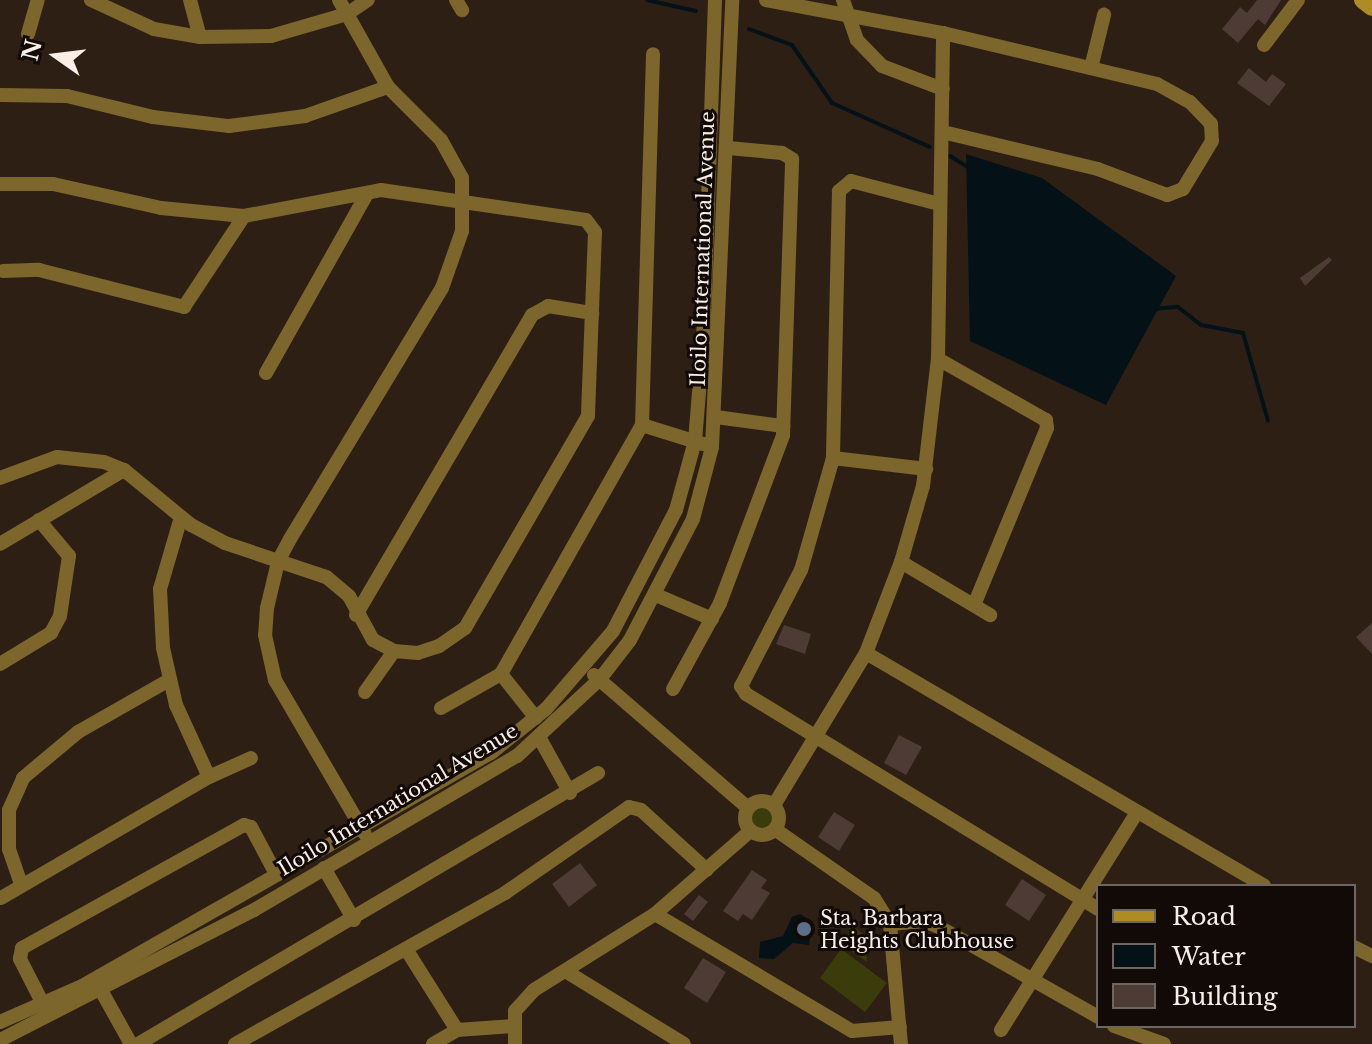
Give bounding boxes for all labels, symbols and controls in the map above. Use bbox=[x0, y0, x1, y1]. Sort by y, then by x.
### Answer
north arrow bbox=[16, 16, 96, 96]
text: N bbox=[17, 37, 48, 63]
street label: Iloilo International Avenue bbox=[686, 111, 720, 387]
street label: Iloilo International Avenue bbox=[273, 719, 523, 881]
legend bbox=[1096, 884, 1356, 1028]
text: Road bbox=[1172, 902, 1236, 931]
place label: Sta. Barbara Heights Clubhouse bbox=[820, 906, 1014, 953]
marker: Sta. Barbara Heights Clubhouse bbox=[795, 920, 813, 938]
text: Water bbox=[1172, 942, 1246, 971]
text: Building bbox=[1172, 982, 1278, 1011]

